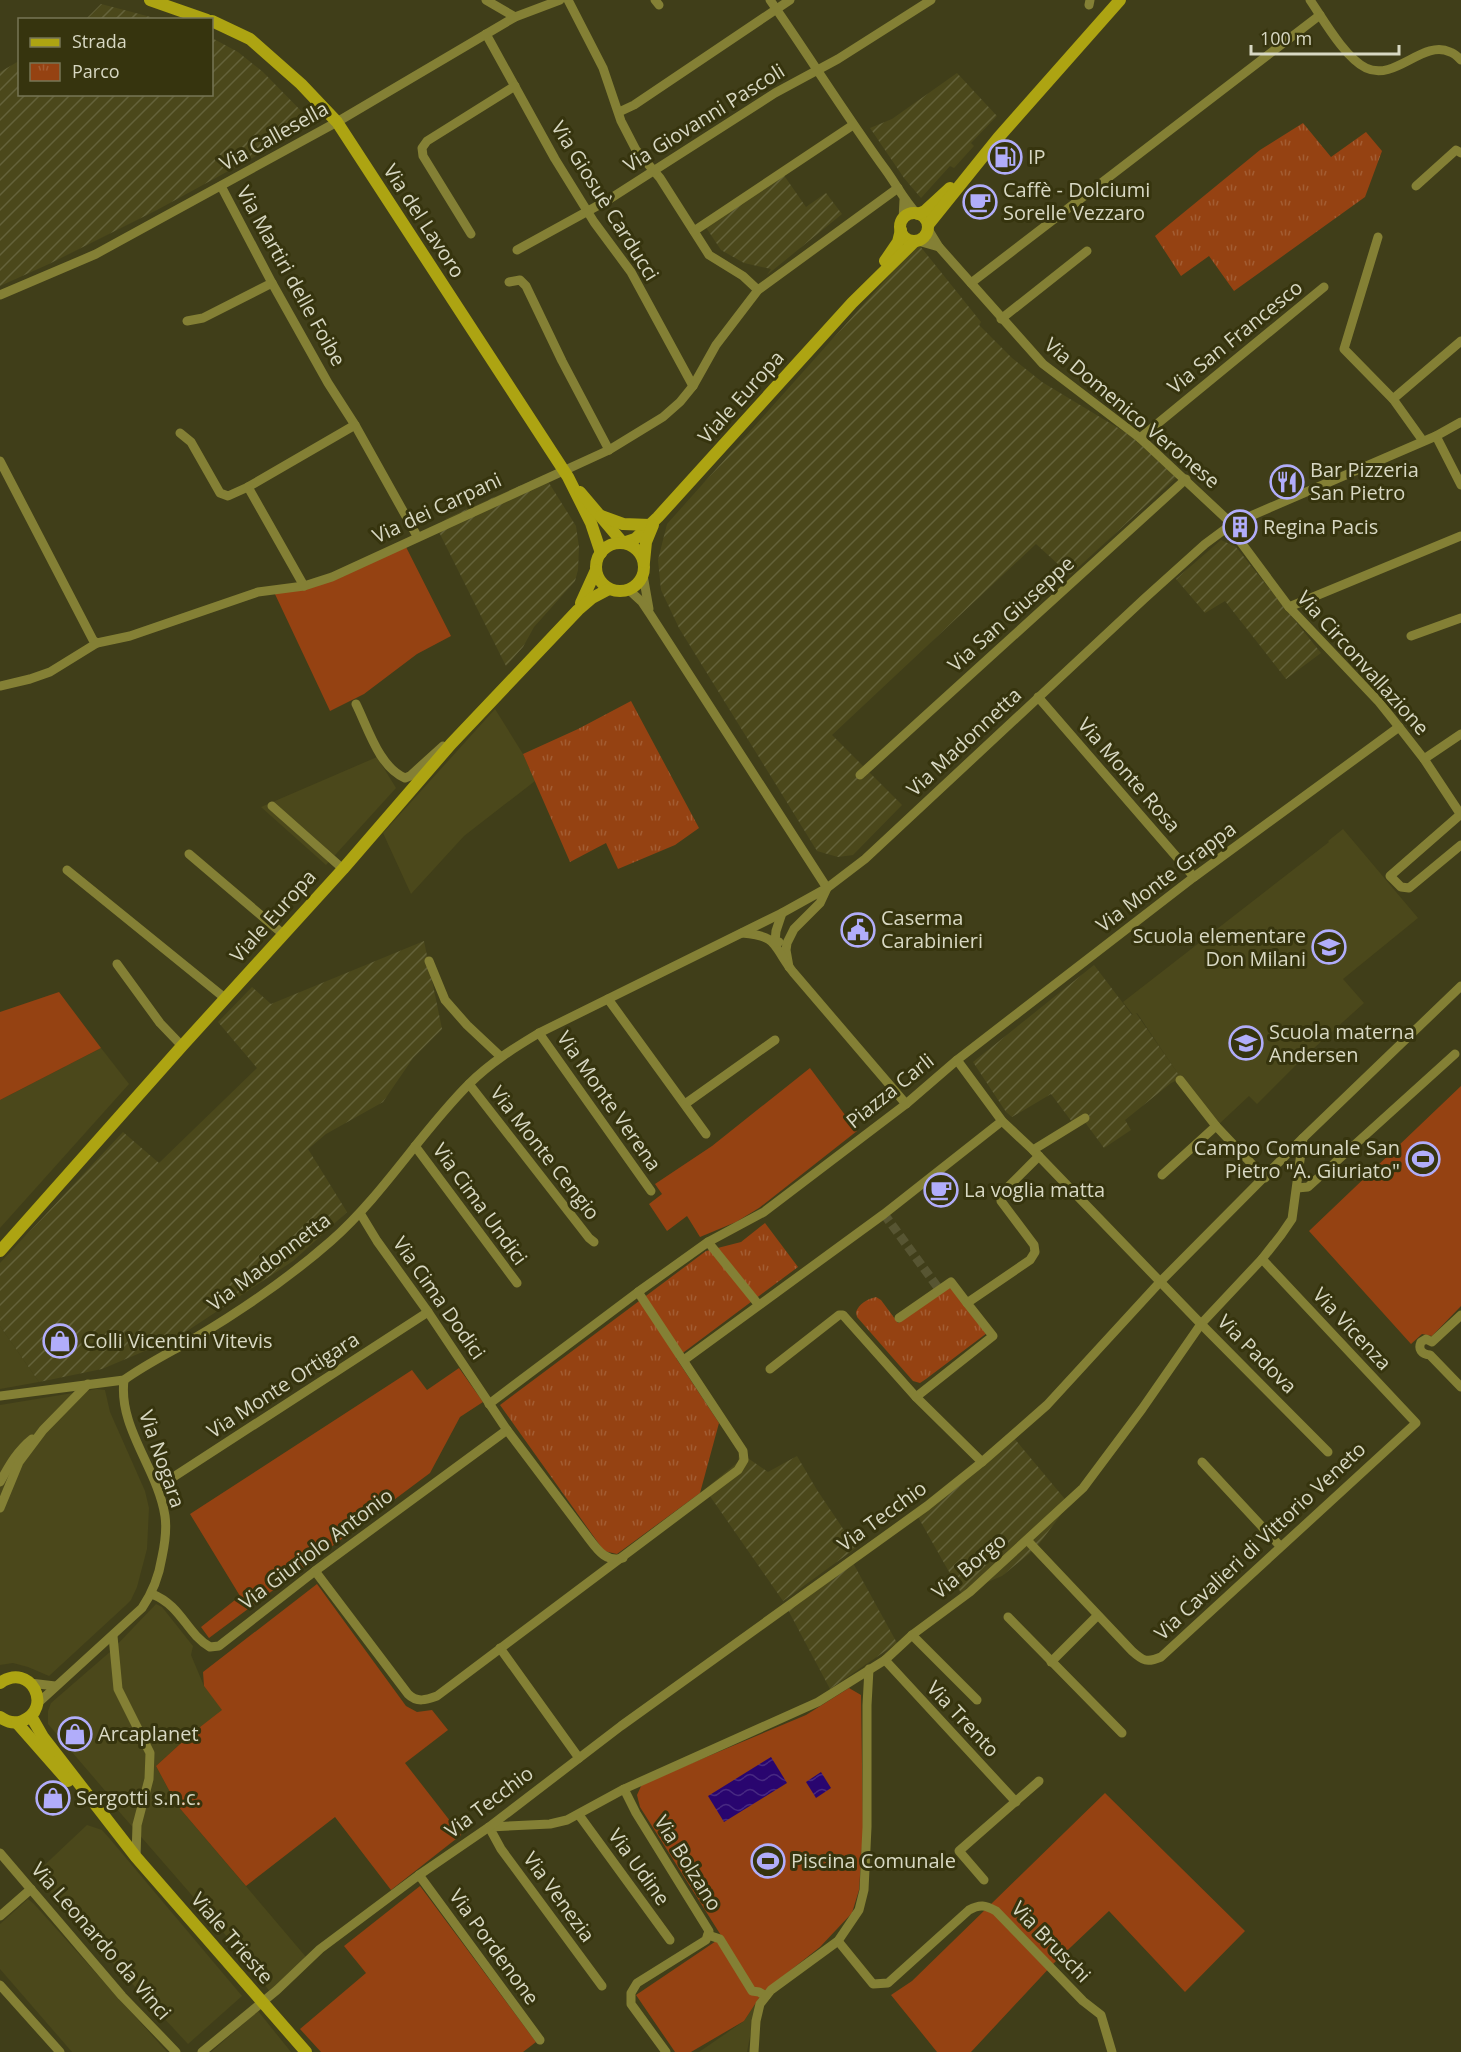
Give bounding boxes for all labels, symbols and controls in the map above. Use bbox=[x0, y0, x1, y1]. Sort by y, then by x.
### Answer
legend bbox=[18, 18, 213, 96]
scale bar bbox=[1251, 18, 1400, 56]
text: 100 m bbox=[1260, 26, 1312, 50]
text: Strada bbox=[72, 29, 127, 53]
street label: Via Giovanni Pascoli bbox=[618, 57, 789, 178]
text: Parco bbox=[72, 59, 120, 83]
street label: Via Callesella bbox=[215, 95, 333, 177]
street label: Via Giosuè Carducci bbox=[545, 116, 666, 286]
fuel station icon: IP bbox=[987, 139, 1023, 175]
place label: IP bbox=[1028, 143, 1046, 170]
street label: Via del Lavoro bbox=[377, 159, 471, 283]
place label: Caffè - Dolciumi Sorelle Vezzaro bbox=[1003, 176, 1150, 226]
street label: Via Martiri delle Foibe bbox=[231, 181, 352, 371]
cafe icon: Caffè - Dolciumi Sorelle Vezzaro bbox=[962, 184, 998, 220]
street label: Via San Francesco bbox=[1161, 274, 1308, 400]
street label: Via Domenico Veronese bbox=[1039, 331, 1226, 494]
street label: Viale Europa bbox=[692, 344, 790, 449]
place label: Bar Pizzeria San Pietro bbox=[1310, 456, 1419, 506]
restaurant icon: Bar Pizzeria San Pietro bbox=[1269, 464, 1305, 500]
street label: Via dei Carpani bbox=[368, 466, 506, 549]
building icon: Regina Pacis bbox=[1222, 509, 1258, 545]
place label: Regina Pacis bbox=[1263, 513, 1378, 540]
street label: Via San Giuseppe bbox=[942, 550, 1080, 678]
street label: Via Circonvallazione bbox=[1291, 585, 1435, 741]
street label: Via Madonnetta bbox=[900, 681, 1027, 802]
street label: Via Monte Rosa bbox=[1072, 711, 1187, 838]
street label: Via Monte Grappa bbox=[1090, 815, 1241, 938]
street label: Viale Europa bbox=[224, 863, 322, 968]
place label: Caserma Carabinieri bbox=[881, 904, 983, 954]
public building icon: Caserma Carabinieri bbox=[840, 912, 876, 948]
place label: Scuola elementare Don Milani bbox=[1133, 922, 1306, 972]
school or university icon: Scuola elementare Don Milani bbox=[1311, 929, 1347, 965]
place label: Scuola materna Andersen bbox=[1269, 1018, 1415, 1068]
street label: Via Monte Verena bbox=[551, 1025, 668, 1176]
school or university icon: Scuola materna Andersen bbox=[1228, 1025, 1264, 1061]
street label: Piazza Carli bbox=[840, 1047, 939, 1134]
street label: Via Monte Cengio bbox=[485, 1080, 606, 1225]
place label: Campo Comunale San Pietro "A. Giuriato" bbox=[1194, 1134, 1400, 1184]
street label: Via Cima Undici bbox=[427, 1137, 534, 1270]
sports icon: Campo Comunale San Pietro "A. Giuriato" bbox=[1405, 1141, 1441, 1177]
cafe icon: La voglia matta bbox=[923, 1172, 959, 1208]
place label: La voglia matta bbox=[964, 1176, 1105, 1203]
street label: Via Madonnetta bbox=[202, 1206, 336, 1317]
street label: Via Cima Dodici bbox=[387, 1231, 492, 1365]
street label: Via Vicenza bbox=[1307, 1281, 1398, 1376]
street label: Via Padova bbox=[1212, 1308, 1303, 1399]
shop icon: Colli Vicentini Vitevis bbox=[42, 1323, 78, 1359]
street label: Via Monte Ortigara bbox=[201, 1325, 364, 1444]
place label: Colli Vicentini Vitevis bbox=[83, 1327, 273, 1354]
street label: Via Nogara bbox=[133, 1406, 192, 1511]
street label: Via Cavalieri di Vittorio Veneto bbox=[1148, 1435, 1371, 1646]
street label: Via Tecchio bbox=[832, 1474, 932, 1557]
street label: Via Giuriolo Antonio bbox=[233, 1482, 398, 1615]
street label: Via Borgo bbox=[926, 1527, 1012, 1605]
street label: Via Trento bbox=[921, 1675, 1006, 1763]
shop icon: Arcaplanet bbox=[57, 1716, 93, 1752]
place label: Arcaplanet bbox=[98, 1720, 199, 1747]
street label: Via Tecchio bbox=[439, 1760, 538, 1844]
shop icon: Sergotti s.n.c. bbox=[35, 1780, 71, 1816]
place label: Sergotti s.n.c. bbox=[76, 1784, 201, 1811]
street label: Via Bolzano bbox=[648, 1810, 729, 1916]
street label: Via Udine bbox=[602, 1823, 676, 1911]
sports icon: Piscina Comunale bbox=[750, 1843, 786, 1879]
street label: Via Venezia bbox=[517, 1846, 601, 1947]
place label: Piscina Comunale bbox=[791, 1847, 956, 1874]
street label: Via Leonardo da Vinci bbox=[25, 1856, 177, 2025]
street label: Via Pordenone bbox=[443, 1883, 546, 2010]
street label: Viale Trieste bbox=[185, 1886, 280, 1989]
street label: Via Bruschi bbox=[1006, 1895, 1097, 1988]

